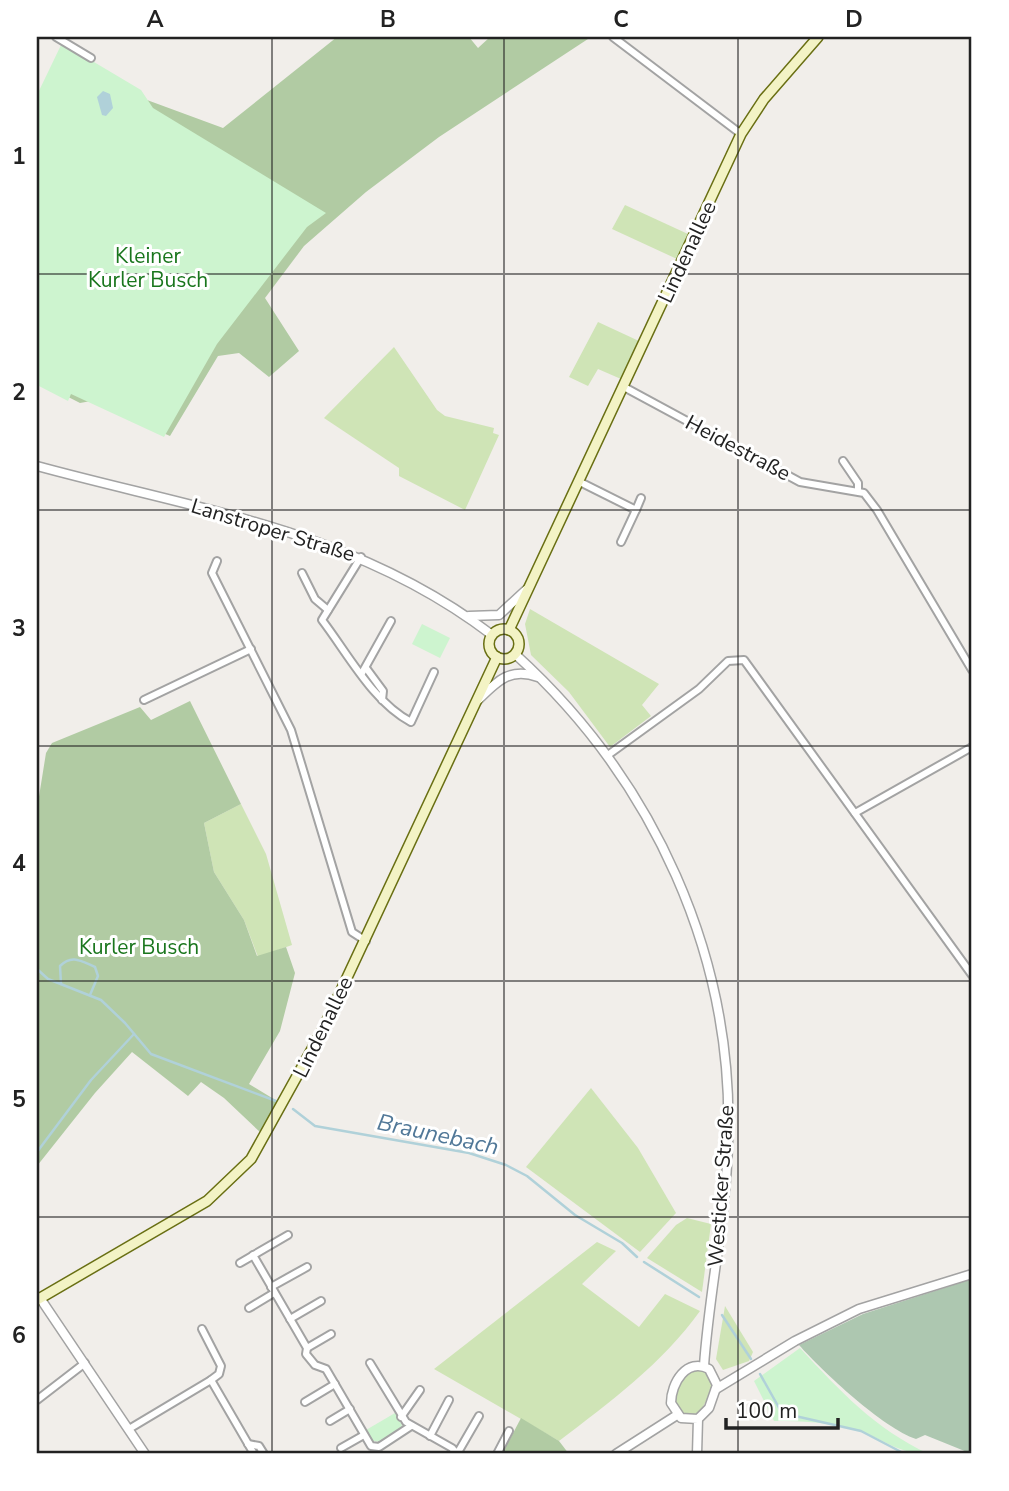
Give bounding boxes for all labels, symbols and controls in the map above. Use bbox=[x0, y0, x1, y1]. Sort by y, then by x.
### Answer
text: A bbox=[146, 4, 164, 35]
text: B bbox=[380, 4, 396, 35]
text: C bbox=[613, 4, 629, 35]
text: D bbox=[845, 4, 863, 35]
text: 1 bbox=[12, 141, 26, 172]
street label: Lindenallee bbox=[651, 197, 723, 307]
park label: Kleiner Kurler Busch bbox=[88, 242, 208, 294]
text: 2 bbox=[12, 377, 26, 408]
street label: Heidestraße bbox=[680, 409, 796, 487]
street label: Lanstroper Straße bbox=[188, 492, 358, 568]
text: 3 bbox=[12, 613, 26, 644]
text: 4 bbox=[12, 848, 26, 879]
park label: Kurler Busch bbox=[79, 933, 199, 961]
street label: Lindenallee bbox=[286, 972, 360, 1082]
text: 5 bbox=[12, 1084, 26, 1115]
street label: Westicker Straße bbox=[701, 1104, 741, 1268]
water label: Braunebach bbox=[374, 1107, 501, 1162]
text: 6 bbox=[12, 1320, 26, 1351]
scale bar bbox=[726, 1386, 838, 1430]
text: 100 m bbox=[736, 1397, 797, 1425]

